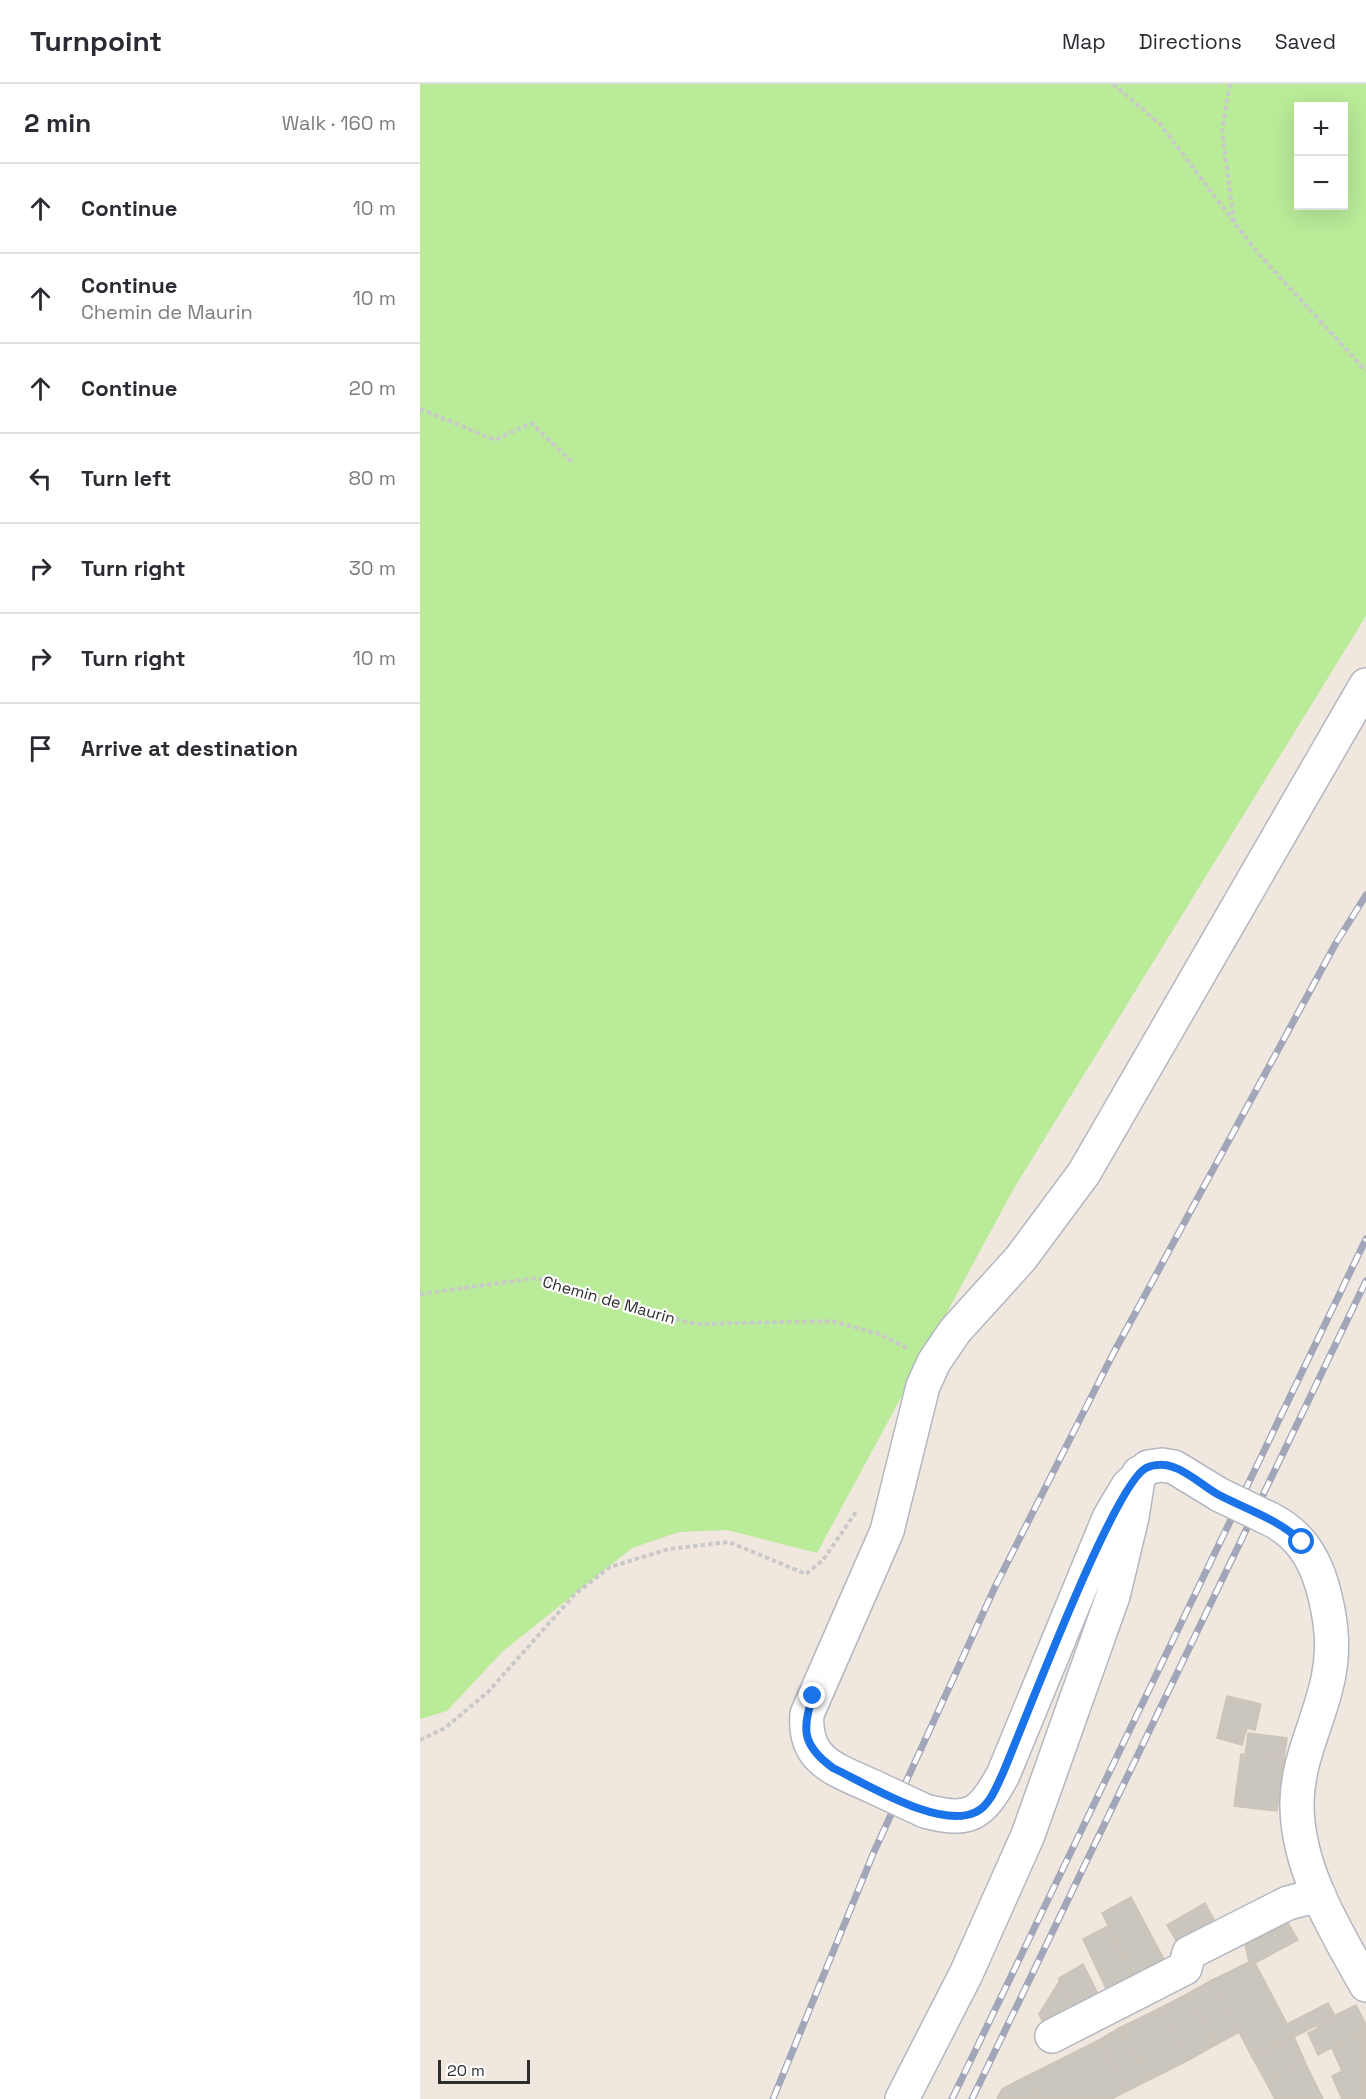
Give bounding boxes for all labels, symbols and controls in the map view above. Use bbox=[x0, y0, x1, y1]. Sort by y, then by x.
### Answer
text: Turnpoint bbox=[30, 23, 162, 59]
text: Map bbox=[1062, 28, 1106, 55]
text: Directions bbox=[1139, 28, 1242, 55]
text: Saved bbox=[1275, 28, 1336, 55]
map controls bbox=[1294, 102, 1348, 210]
button: + bbox=[1294, 102, 1348, 156]
text: 2 min bbox=[24, 106, 91, 140]
text: Walk · 160 m bbox=[282, 110, 396, 136]
button: − bbox=[1294, 156, 1348, 210]
icon: ahead bbox=[24, 192, 57, 225]
text: Continue bbox=[81, 194, 177, 222]
text: 10 m bbox=[352, 195, 396, 221]
text: Continue bbox=[81, 271, 177, 299]
icon: ahead bbox=[24, 282, 57, 315]
text: 10 m bbox=[352, 285, 396, 311]
text: Chemin de Maurin bbox=[81, 299, 253, 325]
icon: ahead bbox=[24, 372, 57, 405]
text: Continue bbox=[81, 374, 177, 402]
text: 20 m bbox=[349, 375, 396, 401]
icon: left bbox=[24, 462, 57, 495]
text: Turn left bbox=[81, 464, 171, 492]
text: 80 m bbox=[348, 465, 396, 491]
icon: right bbox=[24, 552, 57, 585]
text: Turn right bbox=[81, 554, 186, 582]
text: 30 m bbox=[349, 555, 396, 581]
icon: right bbox=[24, 642, 57, 675]
text: Turn right bbox=[81, 644, 186, 672]
text: 10 m bbox=[352, 645, 396, 671]
icon: arrive bbox=[24, 732, 57, 765]
text: Arrive at destination bbox=[81, 734, 298, 762]
street label: Chemin de Maurin bbox=[540, 1271, 678, 1329]
route start bbox=[1288, 1528, 1314, 1554]
route end bbox=[799, 1682, 825, 1708]
scale bar bbox=[438, 2057, 530, 2084]
text: 20 m bbox=[447, 2060, 485, 2081]

